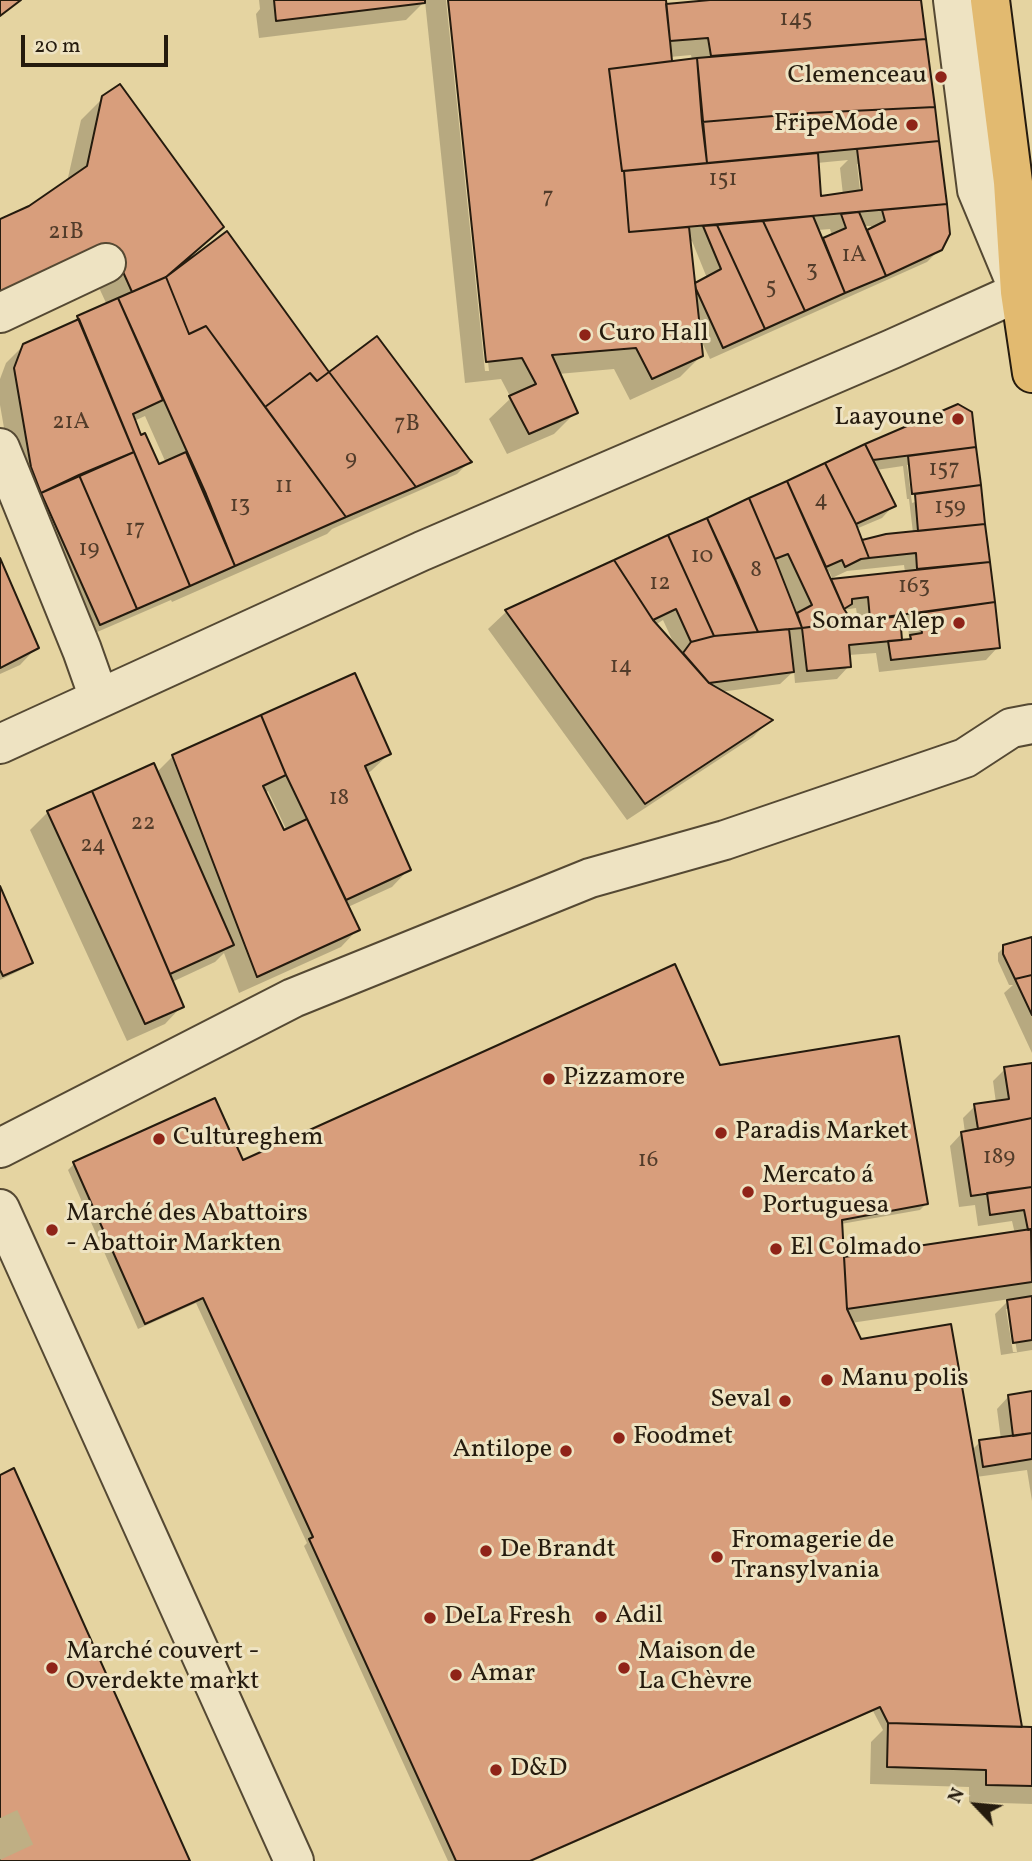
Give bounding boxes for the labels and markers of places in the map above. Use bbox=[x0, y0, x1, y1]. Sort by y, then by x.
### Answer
place label: Clemenceau bbox=[788, 61, 927, 93]
marker: Clemenceau bbox=[933, 69, 949, 85]
place label: FripeMode bbox=[774, 109, 898, 141]
marker: FripeMode bbox=[904, 117, 920, 133]
place label: Curo Hall bbox=[599, 319, 709, 351]
marker: Curo Hall bbox=[577, 327, 593, 343]
place label: Laayoune bbox=[834, 403, 944, 435]
marker: Laayoune bbox=[950, 411, 966, 427]
place label: Somar Alep bbox=[811, 607, 945, 639]
marker: Somar Alep bbox=[951, 615, 967, 631]
place label: Pizzamore bbox=[563, 1063, 685, 1095]
marker: Pizzamore bbox=[541, 1071, 557, 1087]
place label: Paradis Market bbox=[735, 1117, 909, 1149]
place label: Cultureghem bbox=[173, 1123, 324, 1155]
marker: Paradis Market bbox=[713, 1125, 729, 1141]
marker: Cultureghem bbox=[151, 1131, 167, 1147]
place label: Mercato á Portuguesa bbox=[762, 1161, 889, 1222]
marker: Mercato á Portuguesa bbox=[740, 1184, 756, 1200]
place label: Marché des Abattoirs - Abattoir Markten bbox=[66, 1199, 308, 1260]
marker: Marché des Abattoirs - Abattoir Markten bbox=[44, 1222, 60, 1238]
place label: El Colmado bbox=[790, 1233, 921, 1265]
marker: El Colmado bbox=[768, 1241, 784, 1257]
place label: Manu polis bbox=[841, 1364, 969, 1396]
marker: Manu polis bbox=[819, 1372, 835, 1388]
place label: Seval bbox=[710, 1385, 771, 1417]
marker: Seval bbox=[777, 1393, 793, 1409]
place label: Foodmet bbox=[633, 1422, 733, 1454]
marker: Foodmet bbox=[611, 1430, 627, 1446]
place label: Antilope bbox=[452, 1435, 552, 1467]
marker: Antilope bbox=[558, 1443, 574, 1459]
place label: Fromagerie de Transylvania bbox=[731, 1526, 894, 1588]
place label: De Brandt bbox=[500, 1535, 616, 1567]
marker: De Brandt bbox=[478, 1543, 494, 1559]
marker: Fromagerie de Transylvania bbox=[709, 1549, 725, 1565]
place label: Adil bbox=[615, 1601, 663, 1633]
place label: DeLa Fresh bbox=[444, 1602, 572, 1634]
marker: Adil bbox=[593, 1609, 609, 1625]
marker: DeLa Fresh bbox=[422, 1610, 438, 1626]
place label: Marché couvert - Overdekte markt bbox=[66, 1637, 259, 1698]
place label: Maison de La Chèvre bbox=[638, 1637, 756, 1698]
place label: Amar bbox=[470, 1659, 535, 1691]
marker: Marché couvert - Overdekte markt bbox=[44, 1660, 60, 1676]
marker: Maison de La Chèvre bbox=[616, 1660, 632, 1676]
marker: Amar bbox=[448, 1667, 464, 1683]
place label: D&D bbox=[510, 1754, 567, 1786]
marker: D&D bbox=[488, 1762, 504, 1778]

